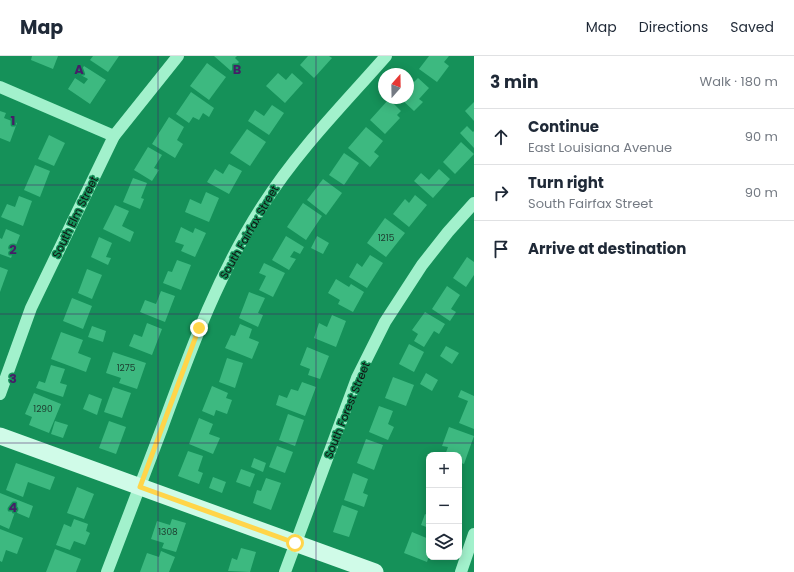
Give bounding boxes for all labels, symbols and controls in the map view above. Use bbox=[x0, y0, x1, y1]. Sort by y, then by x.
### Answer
text: Map bbox=[20, 14, 63, 41]
text: Map bbox=[586, 17, 617, 37]
text: Directions bbox=[639, 17, 708, 37]
text: Saved bbox=[730, 17, 774, 37]
text: A bbox=[74, 60, 84, 79]
text: B bbox=[233, 60, 242, 79]
north arrow bbox=[378, 68, 414, 104]
text: 3 min bbox=[490, 70, 538, 94]
text: Walk · 180 m bbox=[700, 72, 778, 91]
text: 1 bbox=[11, 111, 15, 130]
text: Continue bbox=[528, 116, 599, 137]
icon: ahead bbox=[490, 126, 512, 148]
text: 90 m bbox=[745, 127, 778, 146]
text: East Louisiana Avenue bbox=[528, 138, 672, 157]
text: Turn right bbox=[528, 172, 604, 193]
street label: South Elm Street bbox=[48, 173, 102, 261]
street label: South Fairfax Street bbox=[216, 182, 282, 282]
icon: right bbox=[490, 182, 512, 204]
text: 90 m bbox=[745, 183, 778, 202]
text: South Fairfax Street bbox=[528, 194, 653, 213]
house number: 1215 bbox=[378, 232, 395, 244]
icon: arrive bbox=[490, 238, 512, 260]
text: Arrive at destination bbox=[528, 238, 686, 259]
text: 2 bbox=[9, 240, 17, 259]
route end bbox=[190, 319, 208, 337]
street label: South Forest Street bbox=[320, 359, 374, 461]
house number: 1275 bbox=[117, 362, 136, 374]
text: 3 bbox=[9, 369, 17, 388]
house number: 1290 bbox=[33, 403, 53, 415]
map controls bbox=[426, 452, 462, 560]
button: + bbox=[426, 452, 462, 488]
button: − bbox=[426, 488, 462, 524]
text: 4 bbox=[9, 498, 18, 517]
button: layers bbox=[426, 524, 462, 560]
house number: 1308 bbox=[158, 526, 178, 538]
route start bbox=[286, 534, 304, 552]

